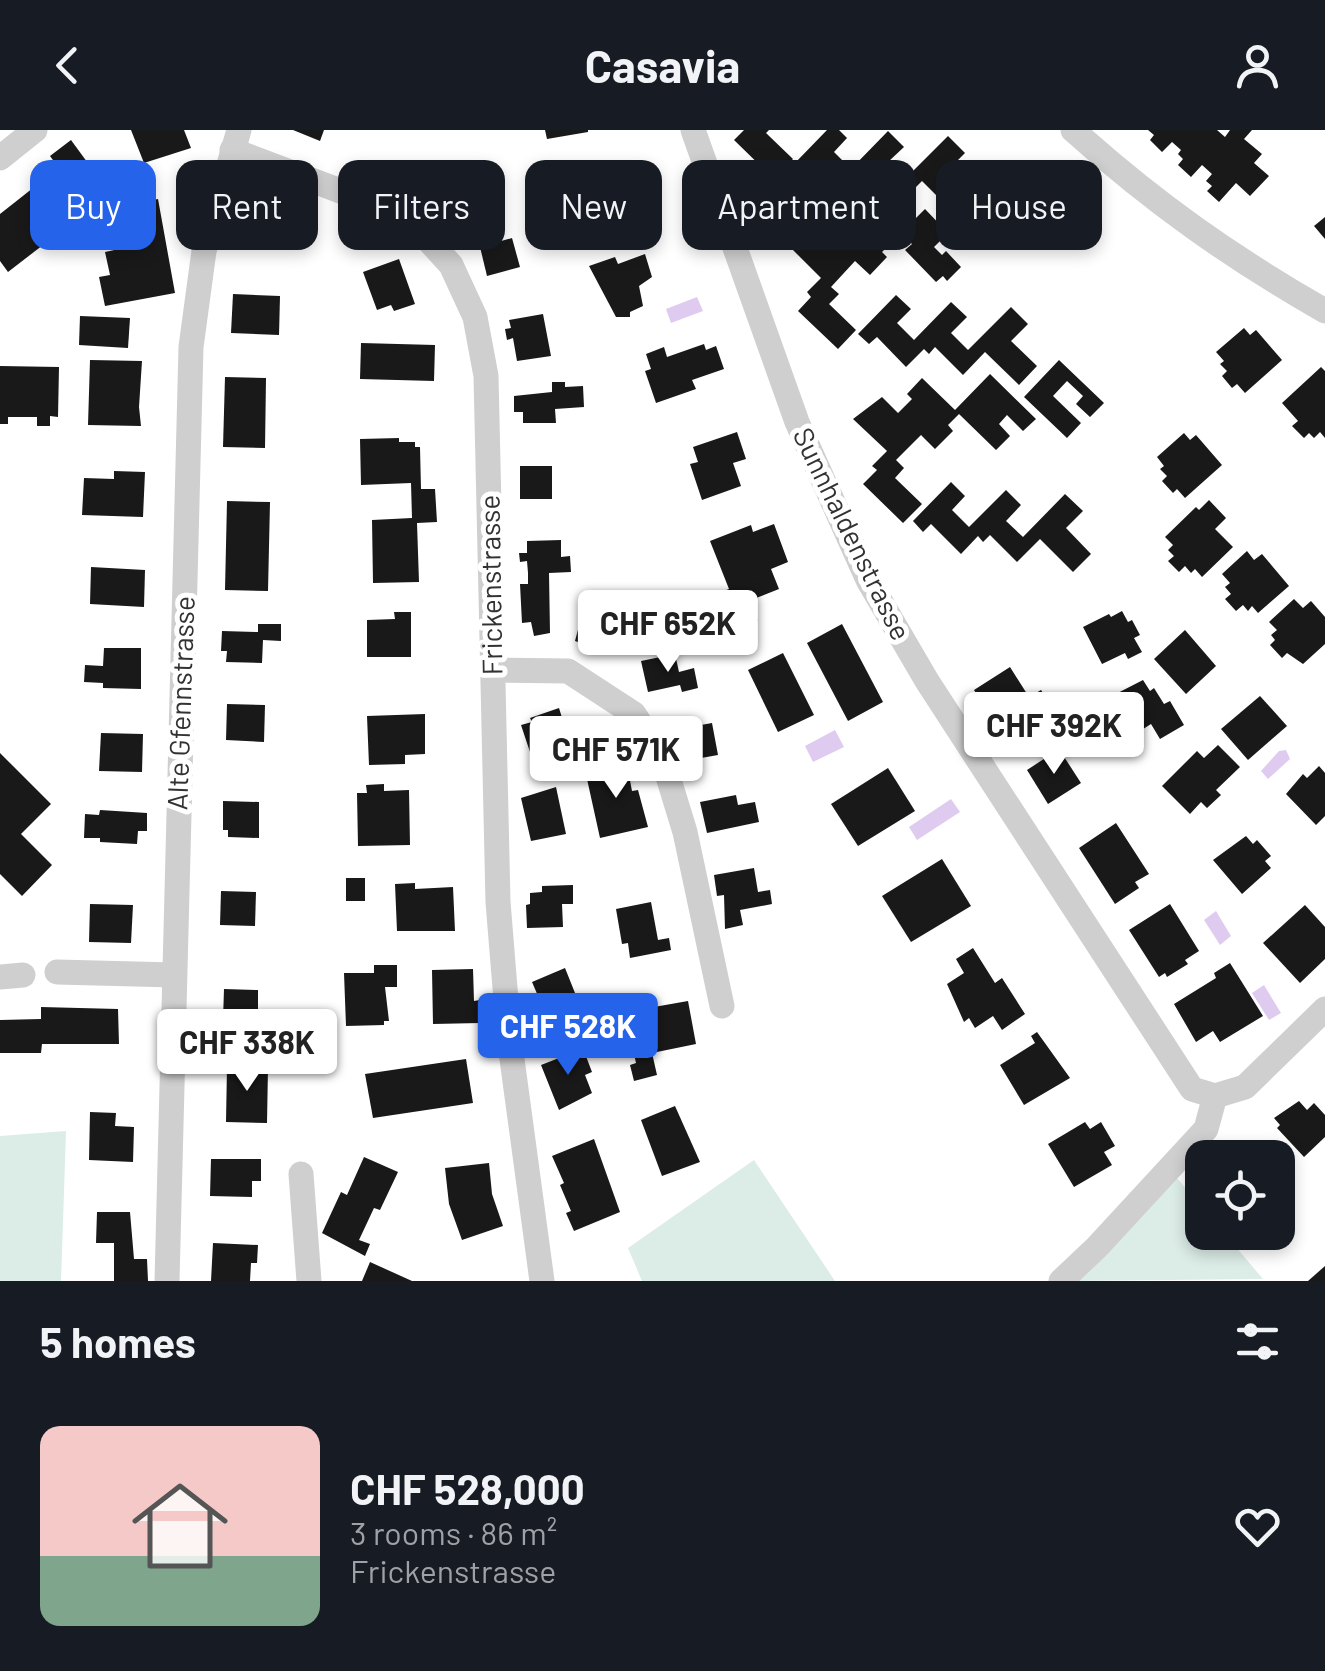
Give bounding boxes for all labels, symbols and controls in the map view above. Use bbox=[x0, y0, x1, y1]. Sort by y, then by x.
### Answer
icon: back bbox=[40, 38, 95, 93]
text: Casavia bbox=[585, 38, 740, 92]
icon: person bbox=[1230, 38, 1285, 93]
chip: Buy bbox=[30, 160, 156, 250]
chip: Rent bbox=[176, 160, 318, 250]
chip: Filters bbox=[338, 160, 505, 250]
chip: New bbox=[525, 160, 662, 250]
chip: Apartment bbox=[682, 160, 916, 250]
chip: House bbox=[936, 160, 1102, 250]
street label: Sunnhaldenstrasse bbox=[787, 422, 919, 645]
street label: Frickenstrasse bbox=[471, 494, 509, 676]
pin: CHF 652K bbox=[565, 590, 771, 675]
street label: Alte Gfennstrasse bbox=[159, 595, 201, 811]
text: CHF 652K bbox=[600, 603, 736, 641]
pin: CHF 392K bbox=[951, 692, 1157, 777]
text: CHF 392K bbox=[986, 705, 1122, 743]
pin: CHF 571K bbox=[513, 716, 719, 801]
text: CHF 571K bbox=[552, 729, 680, 767]
pin: CHF 528K bbox=[465, 993, 671, 1078]
text: CHF 528K bbox=[500, 1006, 636, 1044]
pin: CHF 338K bbox=[144, 1009, 350, 1094]
text: CHF 338K bbox=[179, 1022, 315, 1060]
map controls bbox=[1185, 1140, 1295, 1250]
button: locate bbox=[1185, 1140, 1295, 1250]
icon: filters bbox=[1230, 1314, 1285, 1369]
text: 5 homes bbox=[40, 1316, 196, 1366]
text: CHF 528,000 bbox=[350, 1463, 585, 1513]
icon: home bbox=[120, 1466, 240, 1586]
icon: heart bbox=[1230, 1499, 1285, 1554]
text: 3 rooms · 86 m² bbox=[350, 1513, 557, 1551]
text: Frickenstrasse bbox=[350, 1551, 556, 1589]

